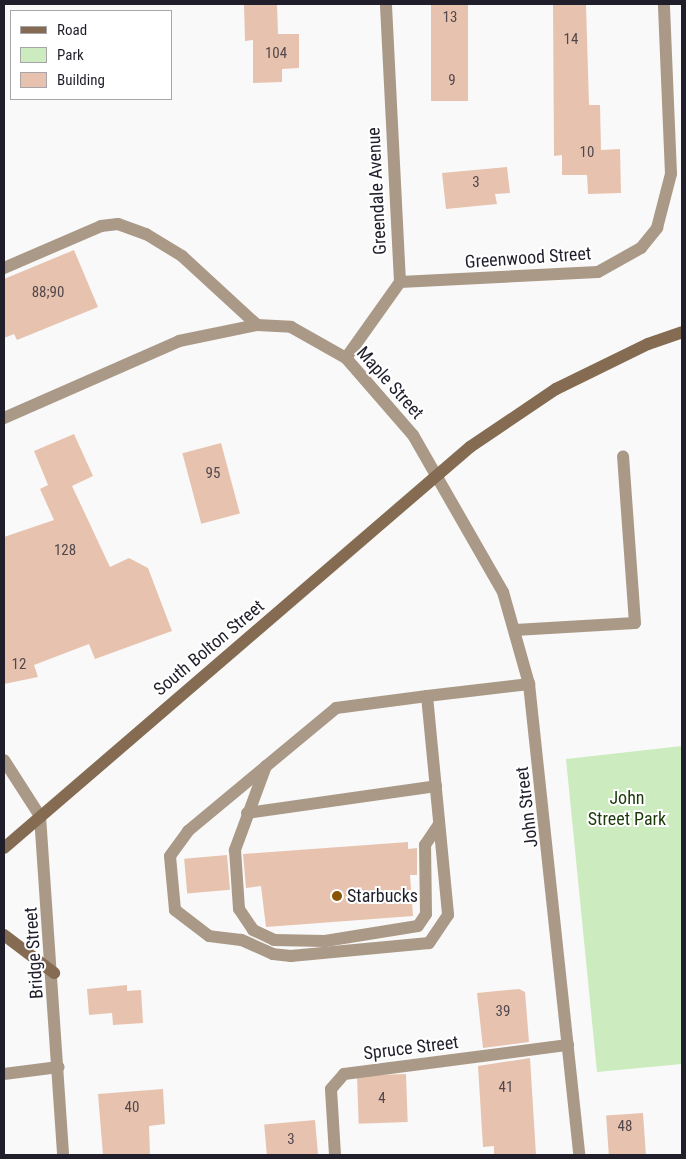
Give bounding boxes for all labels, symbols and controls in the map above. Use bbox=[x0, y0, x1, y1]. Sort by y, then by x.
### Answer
house number: 13 bbox=[443, 9, 457, 27]
legend bbox=[10, 10, 172, 100]
text: Road bbox=[57, 21, 87, 39]
house number: 14 bbox=[564, 31, 578, 49]
house number: 104 bbox=[265, 45, 287, 63]
text: Park bbox=[57, 46, 84, 64]
text: Building bbox=[57, 71, 105, 89]
house number: 9 bbox=[448, 72, 456, 90]
street label: Greendale Avenue bbox=[363, 127, 391, 255]
house number: 10 bbox=[580, 144, 594, 162]
house number: 3 bbox=[472, 174, 480, 192]
street label: Greenwood Street bbox=[464, 243, 592, 273]
house number: 88;90 bbox=[32, 284, 64, 302]
street label: Maple Street bbox=[352, 342, 428, 424]
house number: 95 bbox=[206, 465, 220, 483]
house number: 128 bbox=[54, 542, 76, 560]
street label: South Bolton Street bbox=[149, 596, 269, 700]
house number: 12 bbox=[12, 656, 26, 674]
street label: John Street bbox=[511, 765, 543, 849]
park label: John Street Park bbox=[588, 788, 666, 831]
place label: Starbucks bbox=[347, 885, 418, 907]
marker: Starbucks bbox=[331, 890, 343, 902]
street label: Bridge Street bbox=[20, 906, 48, 1000]
house number: 39 bbox=[496, 1003, 510, 1021]
street label: Spruce Street bbox=[362, 1031, 460, 1065]
house number: 41 bbox=[499, 1079, 513, 1097]
house number: 4 bbox=[378, 1090, 386, 1108]
house number: 40 bbox=[125, 1099, 139, 1117]
house number: 48 bbox=[618, 1118, 632, 1136]
house number: 3 bbox=[287, 1131, 295, 1149]

